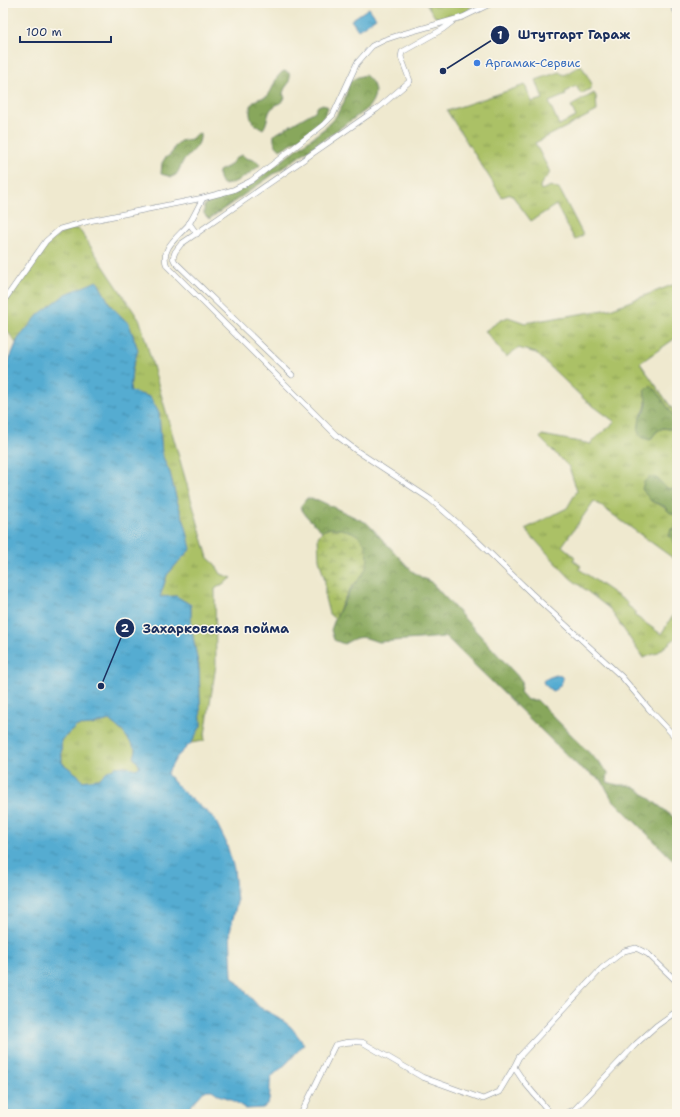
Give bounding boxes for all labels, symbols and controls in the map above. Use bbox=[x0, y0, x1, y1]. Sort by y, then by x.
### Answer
scale bar bbox=[20, 18, 111, 44]
callout: Штутгарт Гараж bbox=[490, 22, 638, 47]
text: 100 m bbox=[26, 24, 62, 40]
text: Штутгарт Гараж bbox=[518, 26, 630, 43]
text: 1 bbox=[497, 27, 503, 43]
place label: Аргамак-Сервис bbox=[485, 55, 581, 71]
marker: Аргамак-Сервис bbox=[472, 58, 482, 68]
callout: Захарковская пойма bbox=[115, 616, 297, 641]
text: 2 bbox=[121, 620, 130, 636]
text: Захарковская пойма bbox=[143, 620, 289, 637]

